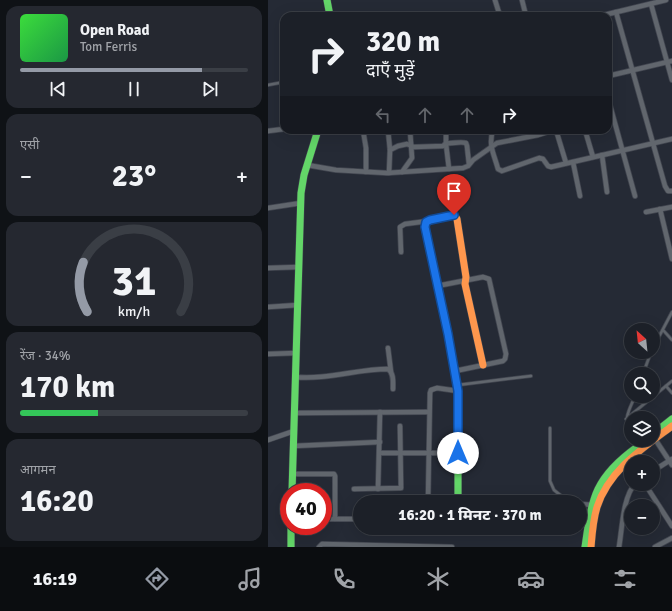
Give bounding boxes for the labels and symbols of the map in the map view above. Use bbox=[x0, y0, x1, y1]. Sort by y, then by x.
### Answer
pin bbox=[437, 174, 471, 215]
north arrow bbox=[624, 323, 660, 359]
position arrow bbox=[437, 432, 479, 474]
speed limit sign: 40 bbox=[280, 483, 332, 535]

